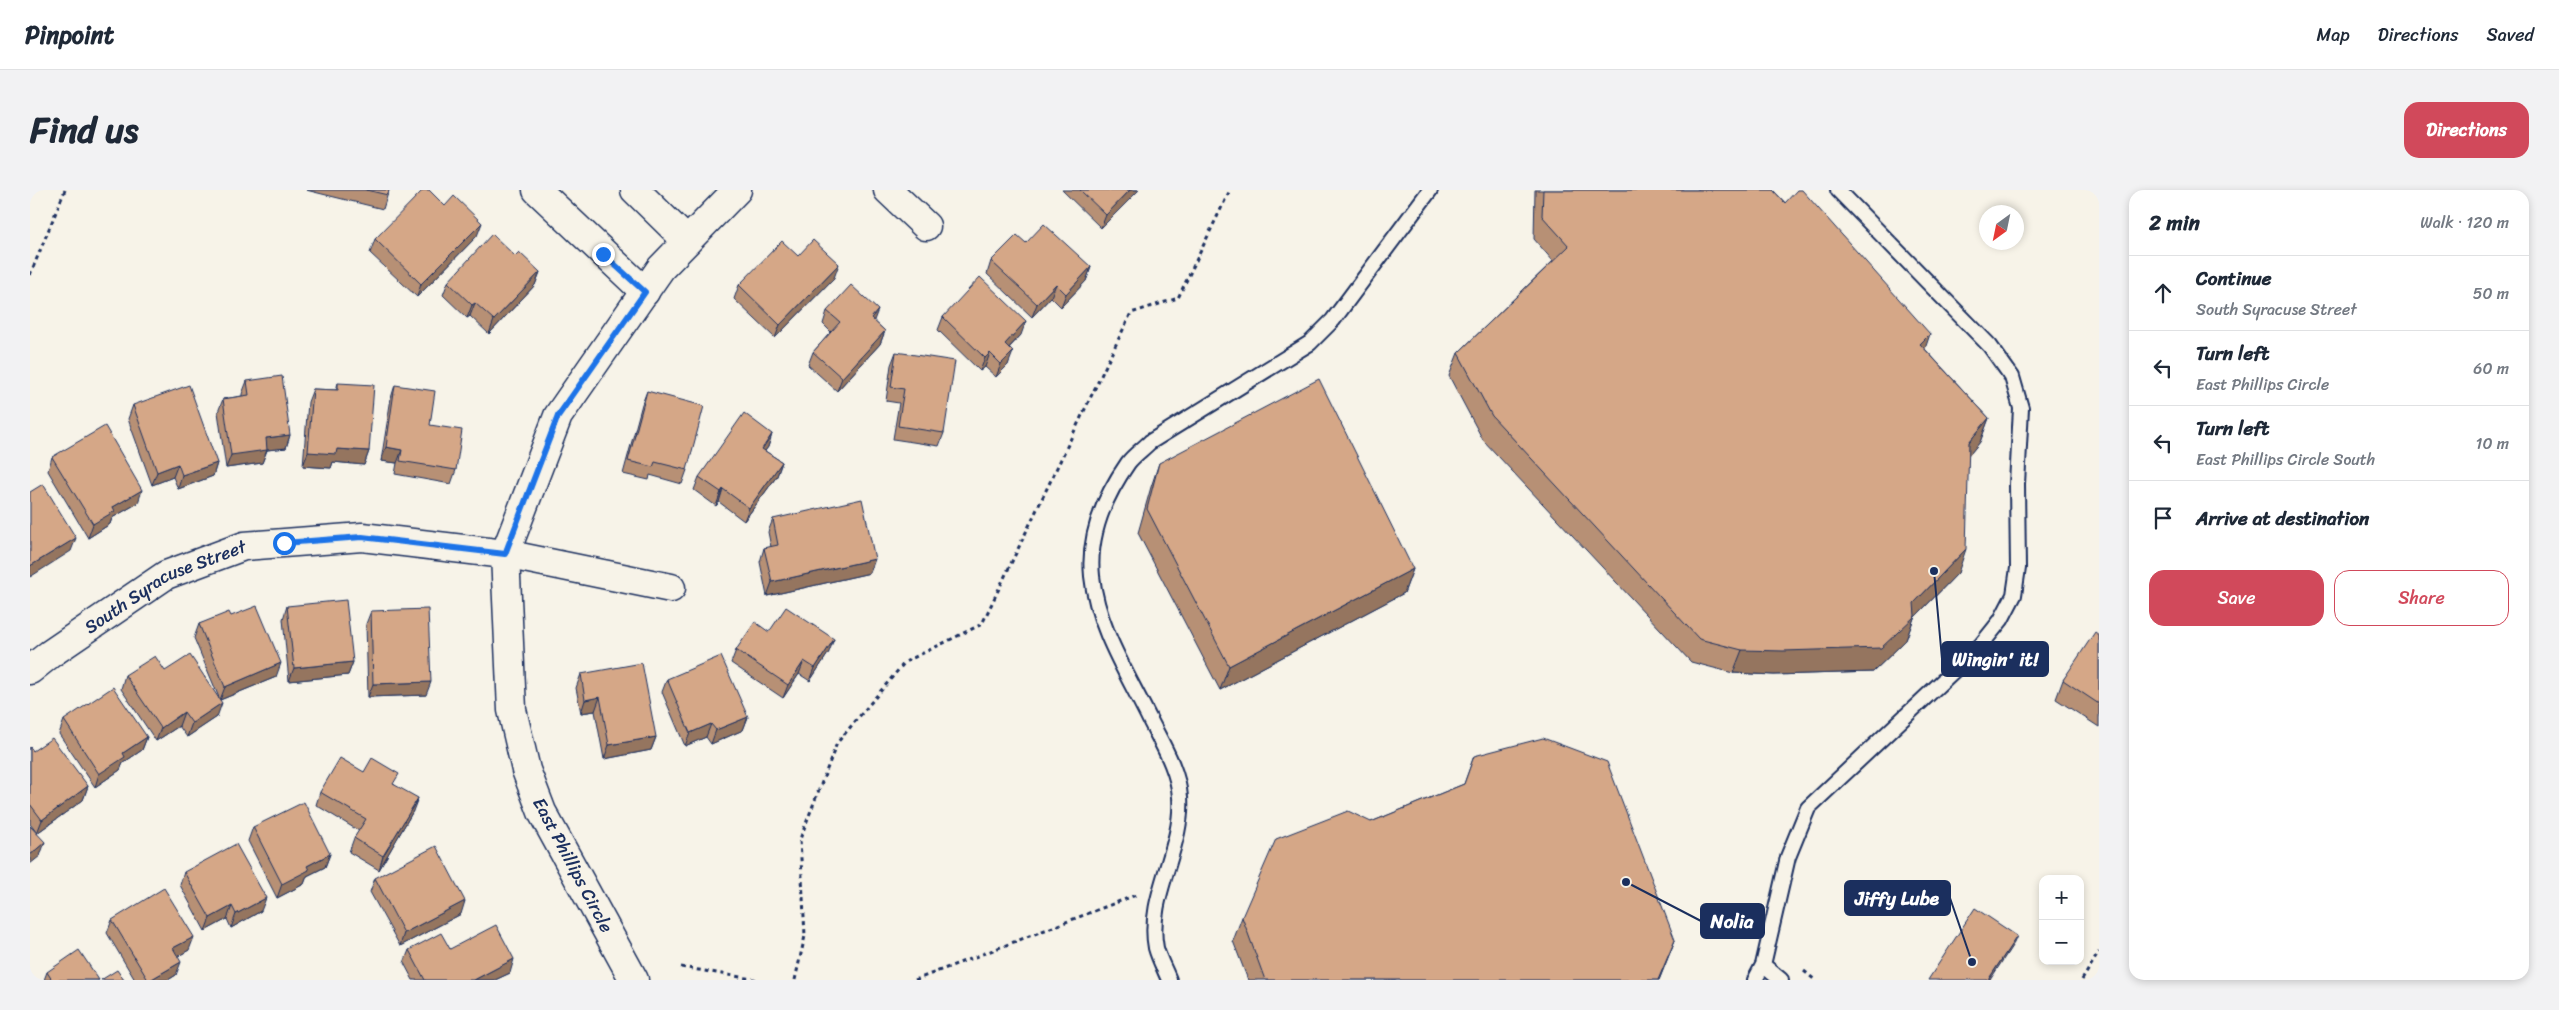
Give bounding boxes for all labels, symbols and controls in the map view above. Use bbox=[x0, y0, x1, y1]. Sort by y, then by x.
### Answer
text: Pinpoint bbox=[25, 14, 114, 56]
text: Map bbox=[2317, 19, 2350, 51]
text: Directions bbox=[2378, 19, 2459, 51]
text: Saved bbox=[2487, 19, 2534, 51]
text: Find us bbox=[30, 99, 138, 161]
button: Directions bbox=[2404, 102, 2529, 158]
text: 2 min bbox=[2149, 204, 2200, 242]
north arrow bbox=[1979, 205, 2024, 250]
text: Walk · 120 m bbox=[2420, 208, 2509, 237]
route end bbox=[592, 243, 615, 266]
text: Continue bbox=[2196, 262, 2272, 295]
icon: ahead bbox=[2149, 279, 2177, 307]
text: 50 m bbox=[2473, 279, 2509, 308]
text: South Syracuse Street bbox=[2196, 295, 2357, 324]
text: Turn left bbox=[2196, 337, 2269, 370]
icon: left bbox=[2149, 354, 2177, 382]
text: 60 m bbox=[2473, 354, 2509, 383]
text: East Phillips Circle bbox=[2196, 370, 2329, 399]
text: Turn left bbox=[2196, 412, 2269, 445]
icon: left bbox=[2149, 429, 2177, 457]
text: 10 m bbox=[2476, 429, 2509, 458]
text: East Phillips Circle South bbox=[2196, 445, 2375, 474]
text: Arrive at destination bbox=[2196, 502, 2369, 535]
icon: arrive bbox=[2149, 504, 2177, 532]
street label: South Syracuse Street bbox=[77, 530, 251, 642]
route start bbox=[273, 532, 296, 555]
button: Save bbox=[2149, 570, 2324, 626]
button: Share bbox=[2334, 570, 2509, 626]
callout: Wingin' it! bbox=[1942, 642, 2048, 676]
text: Wingin' it! bbox=[1952, 643, 2040, 676]
street label: East Phillips Circle bbox=[524, 791, 622, 939]
map controls bbox=[2039, 875, 2084, 965]
button: + bbox=[2039, 875, 2084, 920]
callout: Jiffy Lube bbox=[1845, 881, 1950, 915]
text: Jiffy Lube bbox=[1854, 882, 1940, 915]
callout: Nolia bbox=[1701, 904, 1764, 938]
text: Nolia bbox=[1709, 905, 1754, 938]
button: − bbox=[2039, 920, 2084, 965]

